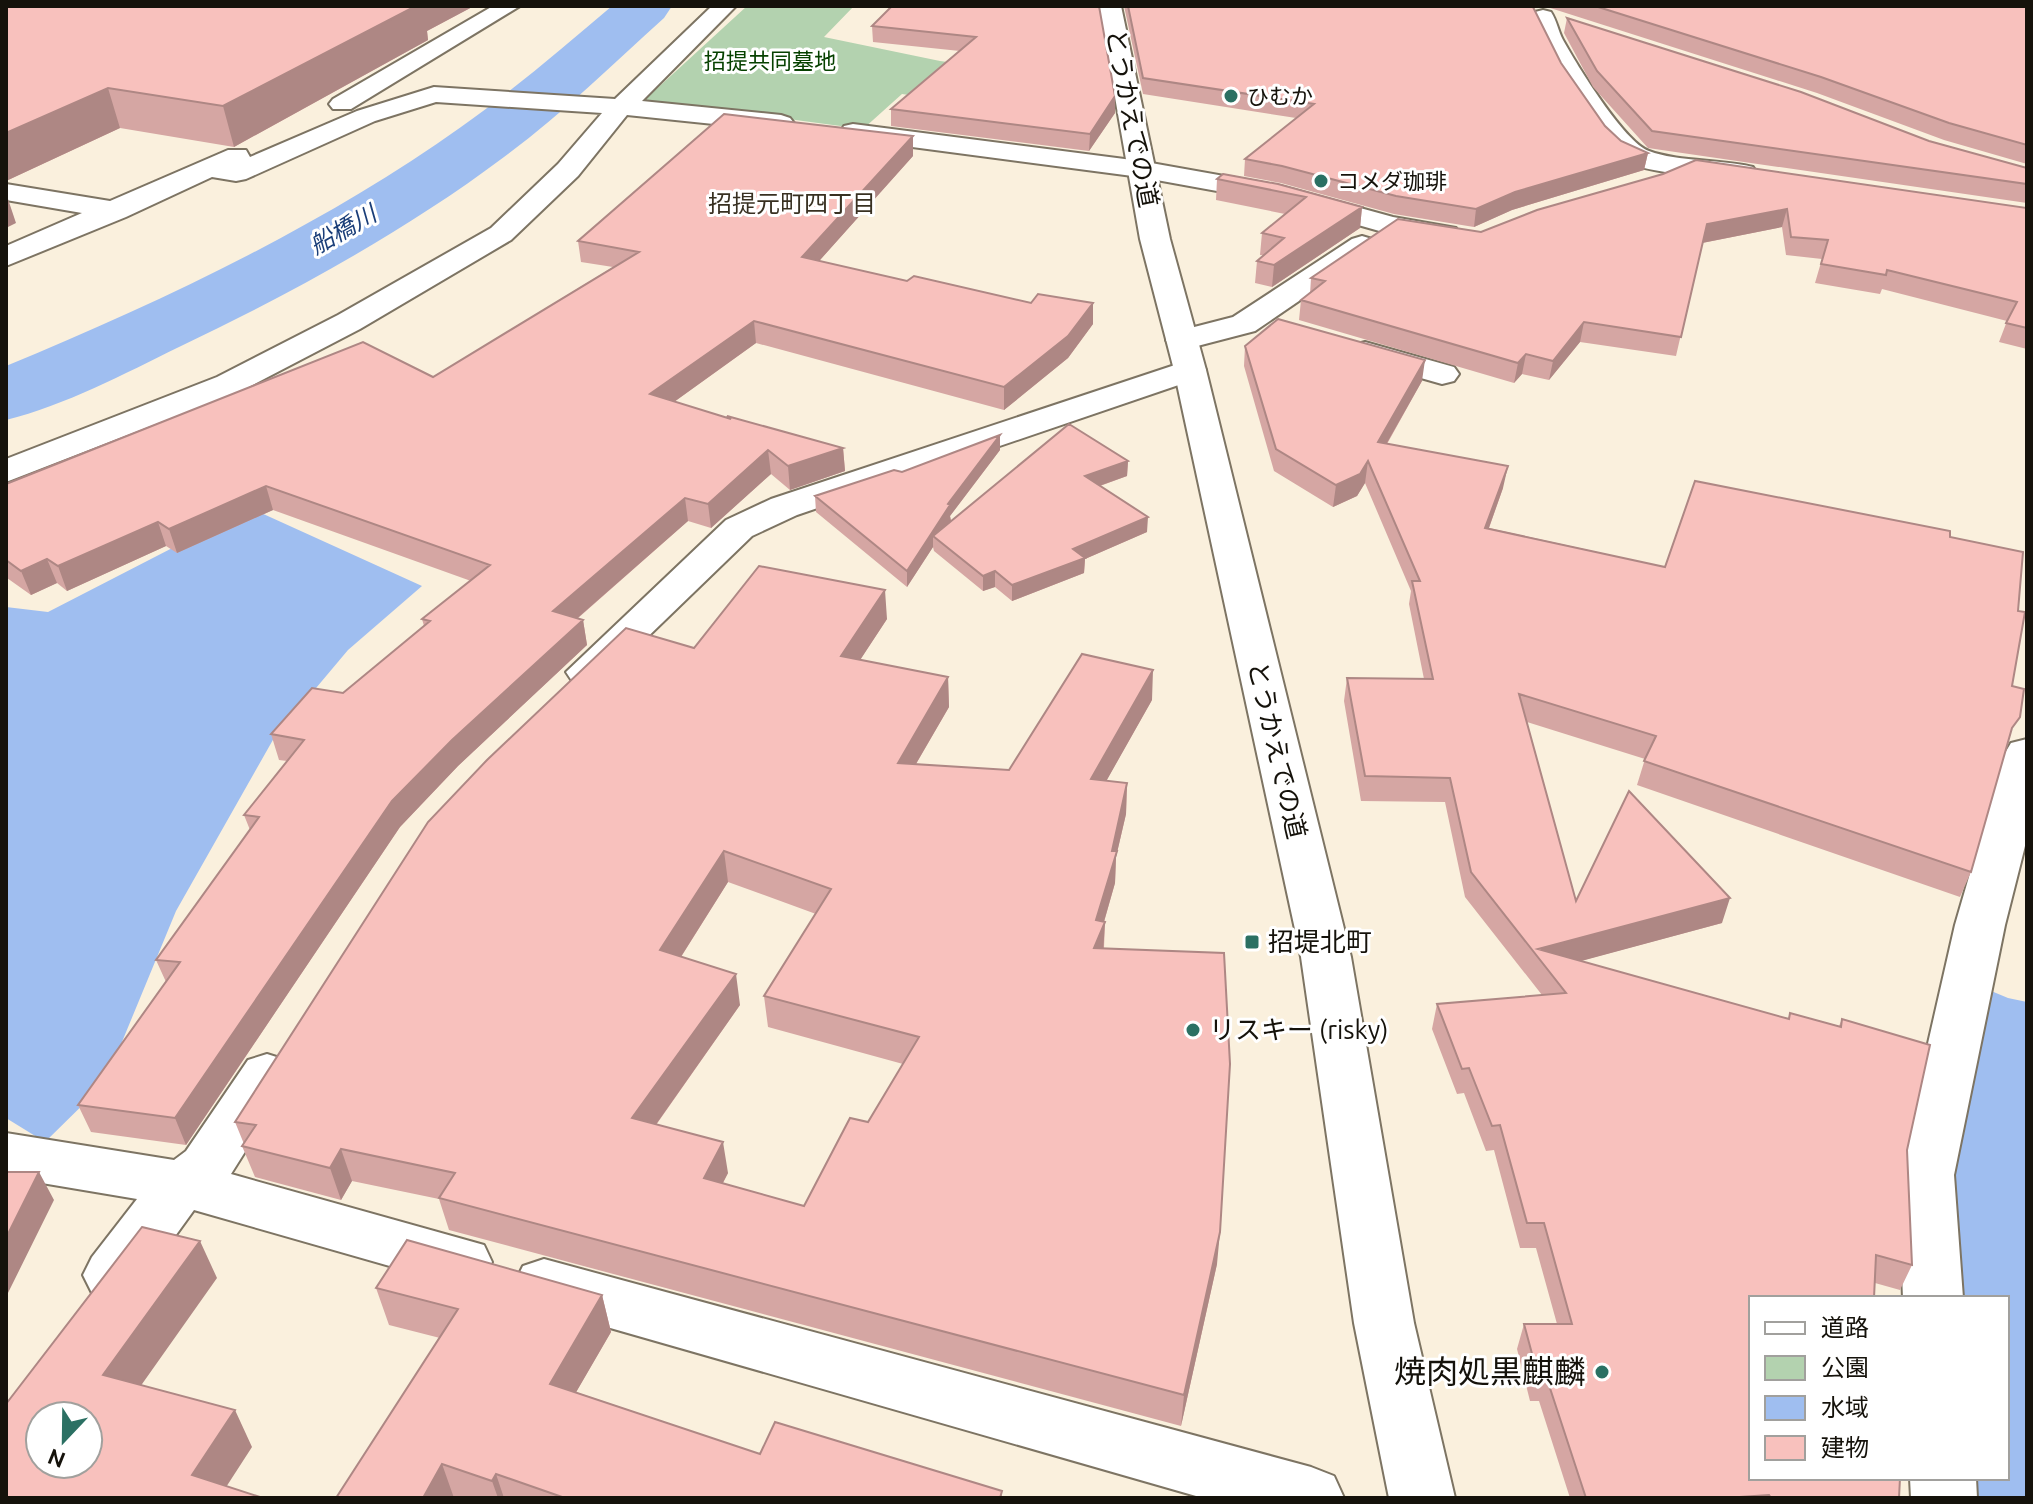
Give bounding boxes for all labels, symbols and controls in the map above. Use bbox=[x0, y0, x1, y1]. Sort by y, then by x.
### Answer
street label: とうかえでの道 bbox=[1101, 26, 1164, 210]
park label: 招提共同墓地 bbox=[704, 48, 836, 73]
place label: ひむか bbox=[1247, 83, 1313, 108]
marker: ひむか bbox=[1222, 87, 1240, 105]
place label: コメダ珈琲 bbox=[1337, 168, 1447, 193]
marker: コメダ珈琲 bbox=[1312, 172, 1330, 190]
district label: 招提元町四丁目 bbox=[708, 190, 876, 217]
water label: 船橋川 bbox=[305, 198, 383, 259]
street label: とうかえでの道 bbox=[1243, 658, 1312, 841]
place label: 招堤北町 bbox=[1268, 927, 1372, 956]
marker: 招堤北町 bbox=[1243, 933, 1261, 951]
place label: リスキー (risky) bbox=[1209, 1015, 1389, 1044]
marker: リスキー (risky) bbox=[1184, 1021, 1202, 1039]
legend bbox=[1749, 1296, 2009, 1480]
text: 道路 bbox=[1821, 1314, 1869, 1341]
place label: 焼肉処黒麒麟 bbox=[1394, 1353, 1586, 1389]
text: 公園 bbox=[1821, 1354, 1869, 1381]
marker: 焼肉処黒麒麟 bbox=[1593, 1363, 1611, 1381]
text: 水域 bbox=[1821, 1394, 1869, 1421]
north arrow bbox=[24, 1400, 104, 1480]
text: 建物 bbox=[1821, 1434, 1869, 1461]
text: N bbox=[44, 1444, 69, 1474]

